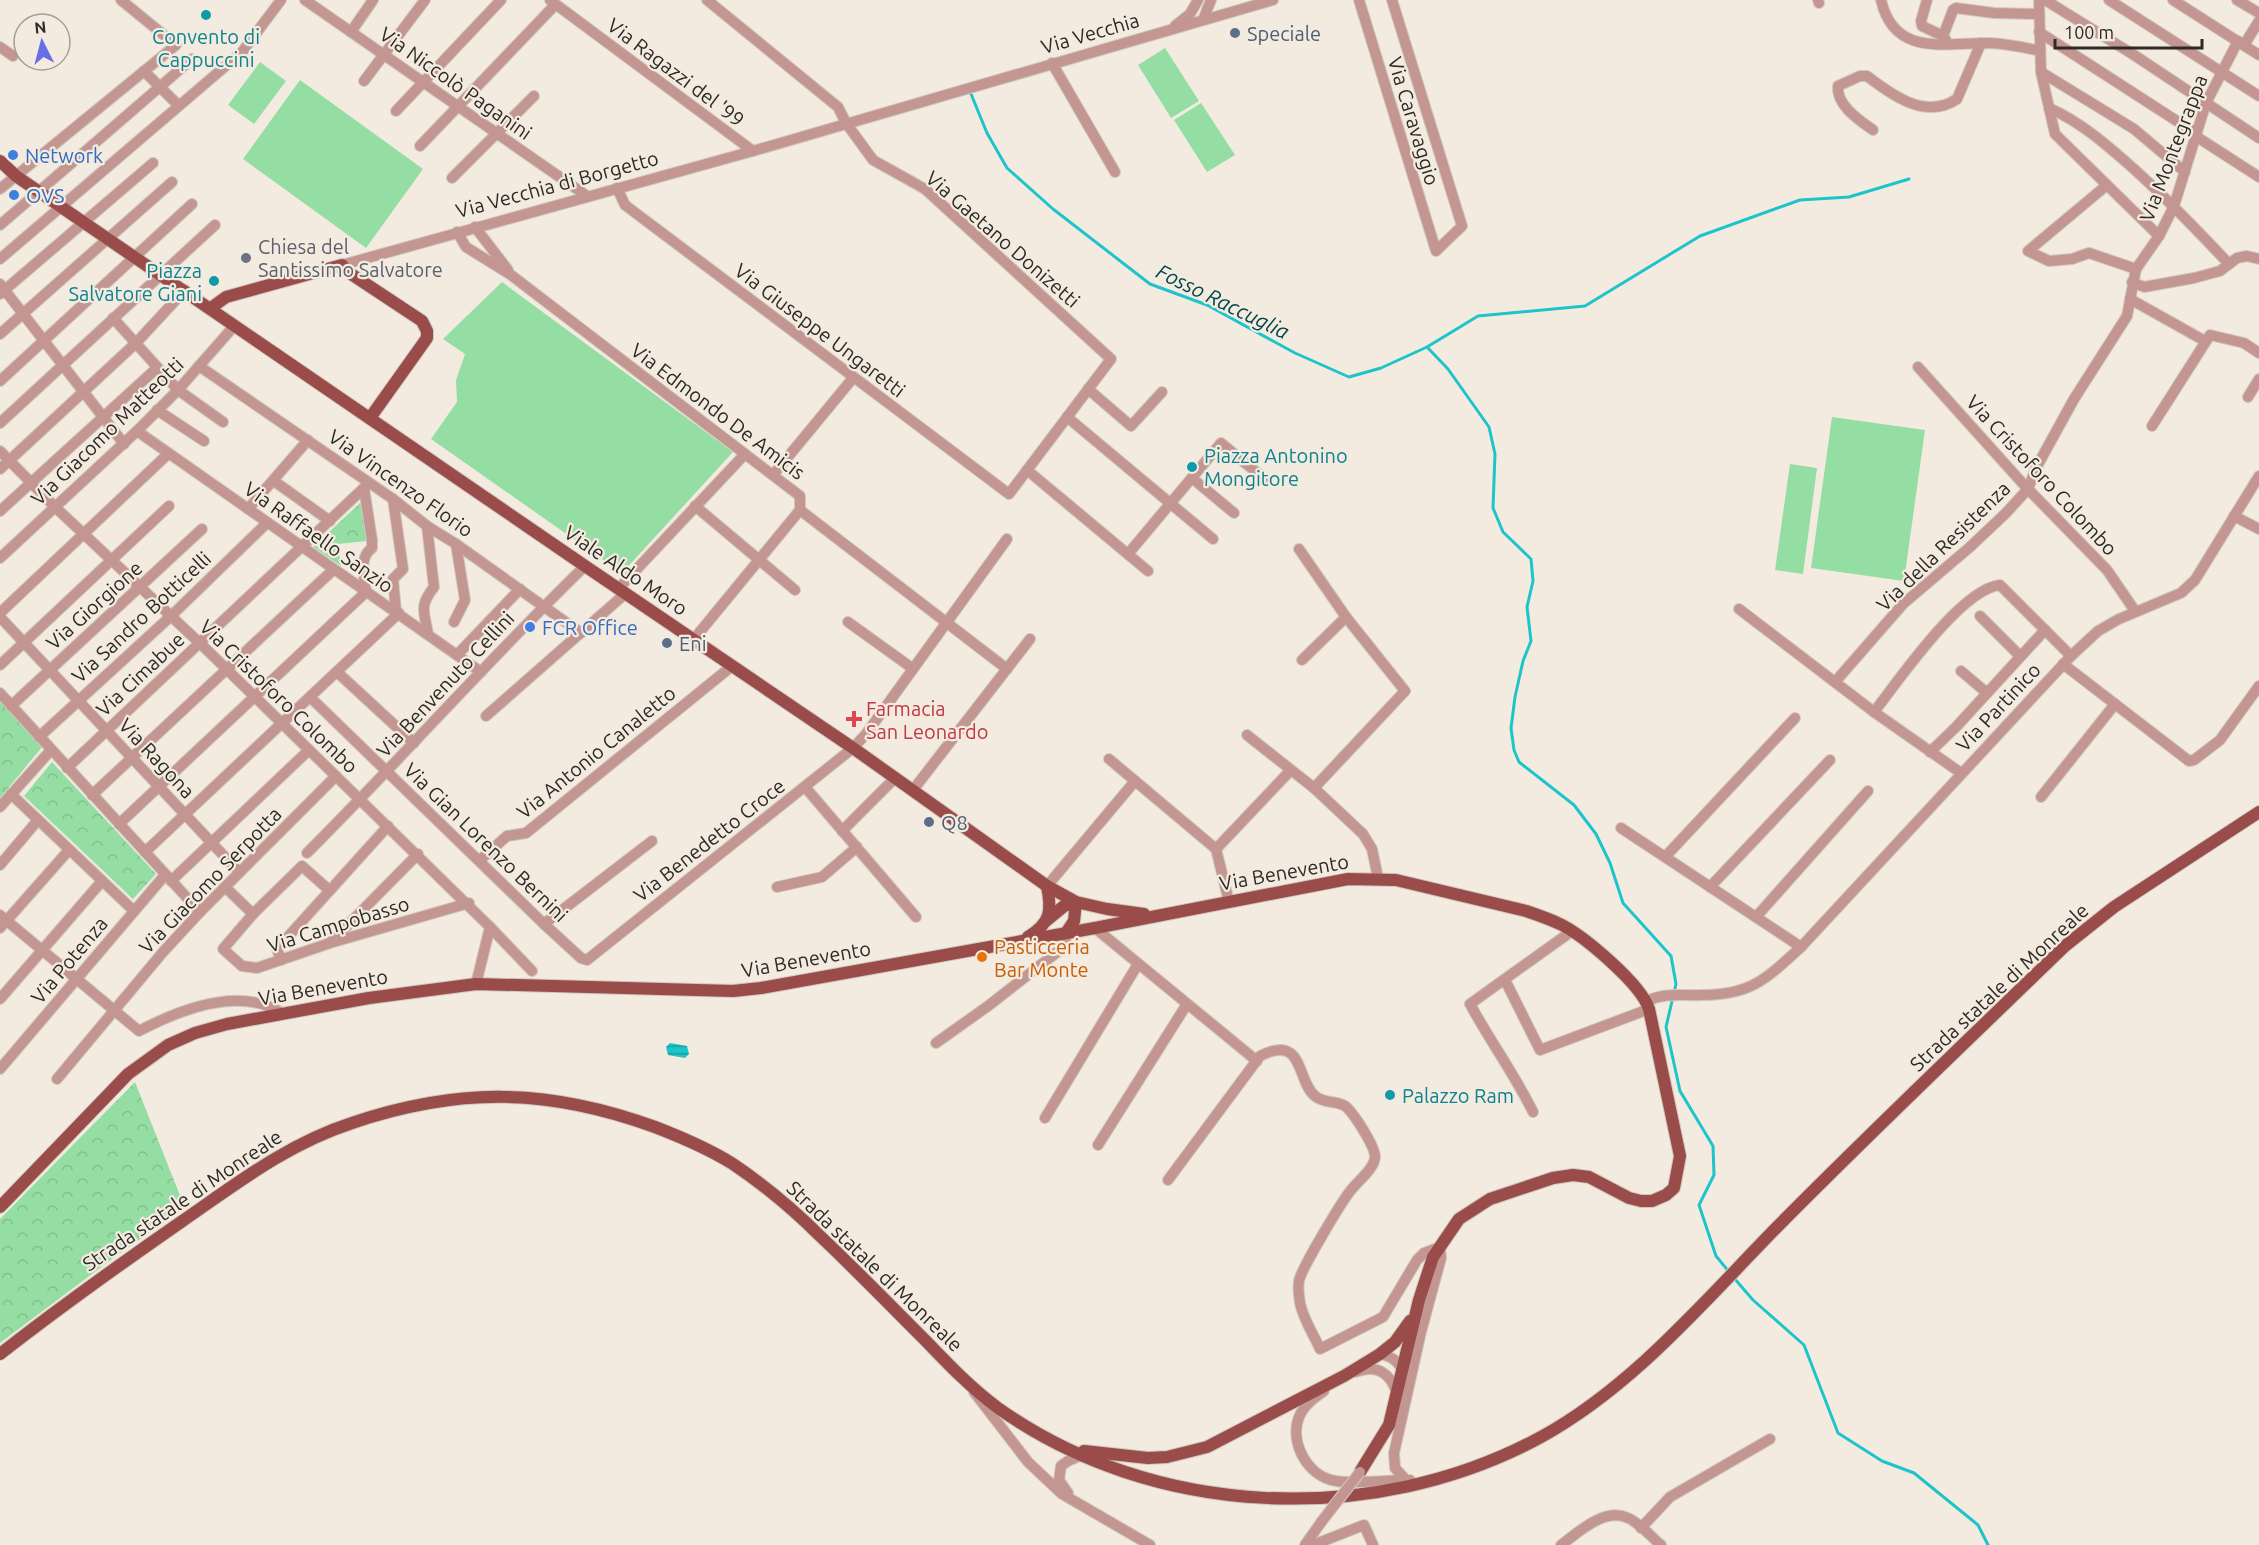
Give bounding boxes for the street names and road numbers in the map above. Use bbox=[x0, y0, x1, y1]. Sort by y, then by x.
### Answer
street label: Via Vecchia bbox=[1038, 8, 1142, 58]
street label: Via Ragazzi del '99 bbox=[603, 13, 749, 131]
street label: Via Niccolò Paganini bbox=[376, 22, 536, 144]
street label: Via Caravaggio bbox=[1384, 54, 1444, 188]
street label: Via Montegrappa bbox=[2134, 71, 2212, 225]
street label: Via Vecchia di Borgetto bbox=[453, 146, 661, 222]
street label: Via Gaetano Donizetti bbox=[921, 166, 1085, 312]
street label: Via Giuseppe Ungaretti bbox=[730, 258, 910, 402]
street label: Via Edmondo De Amicis bbox=[626, 338, 810, 484]
street label: Via Giacomo Matteotti bbox=[26, 352, 188, 510]
street label: Via Cristoforo Colombo bbox=[1962, 390, 2122, 560]
street label: Via Vincenzo Florio bbox=[324, 424, 478, 542]
street label: Via della Resistenza bbox=[1871, 476, 2015, 616]
street label: Via Raffaello Sanzio bbox=[240, 477, 398, 597]
street label: Viale Aldo Moro bbox=[560, 520, 692, 620]
street label: Via Sandro Botticelli bbox=[67, 547, 215, 687]
street label: Via Giorgione bbox=[41, 556, 147, 654]
street label: Via Benvenuto Cellini bbox=[372, 606, 518, 762]
street label: Via Cristoforo Colombo bbox=[195, 615, 363, 777]
street label: Via Cimabue bbox=[91, 627, 189, 721]
street label: Via Partinico bbox=[1951, 658, 2045, 756]
street label: Via Antonio Canaletto bbox=[512, 681, 680, 823]
street label: Via Ragona bbox=[114, 713, 200, 803]
street label: Via Gian Lorenzo Bernini bbox=[399, 758, 573, 926]
street label: Via Benedetto Croce bbox=[629, 774, 789, 906]
street label: Via Giacomo Serpotta bbox=[134, 802, 286, 958]
street label: Via Benevento bbox=[1218, 849, 1350, 895]
street label: Via Campobasso bbox=[264, 891, 412, 957]
street label: Strada statale di Monreale bbox=[1905, 898, 2093, 1076]
street label: Via Potenza bbox=[26, 912, 112, 1008]
street label: Via Benevento bbox=[740, 936, 872, 982]
street label: Via Benevento bbox=[257, 964, 389, 1010]
street label: Strada statale di Monreale bbox=[78, 1125, 286, 1275]
street label: Strada statale di Monreale bbox=[782, 1176, 968, 1356]

